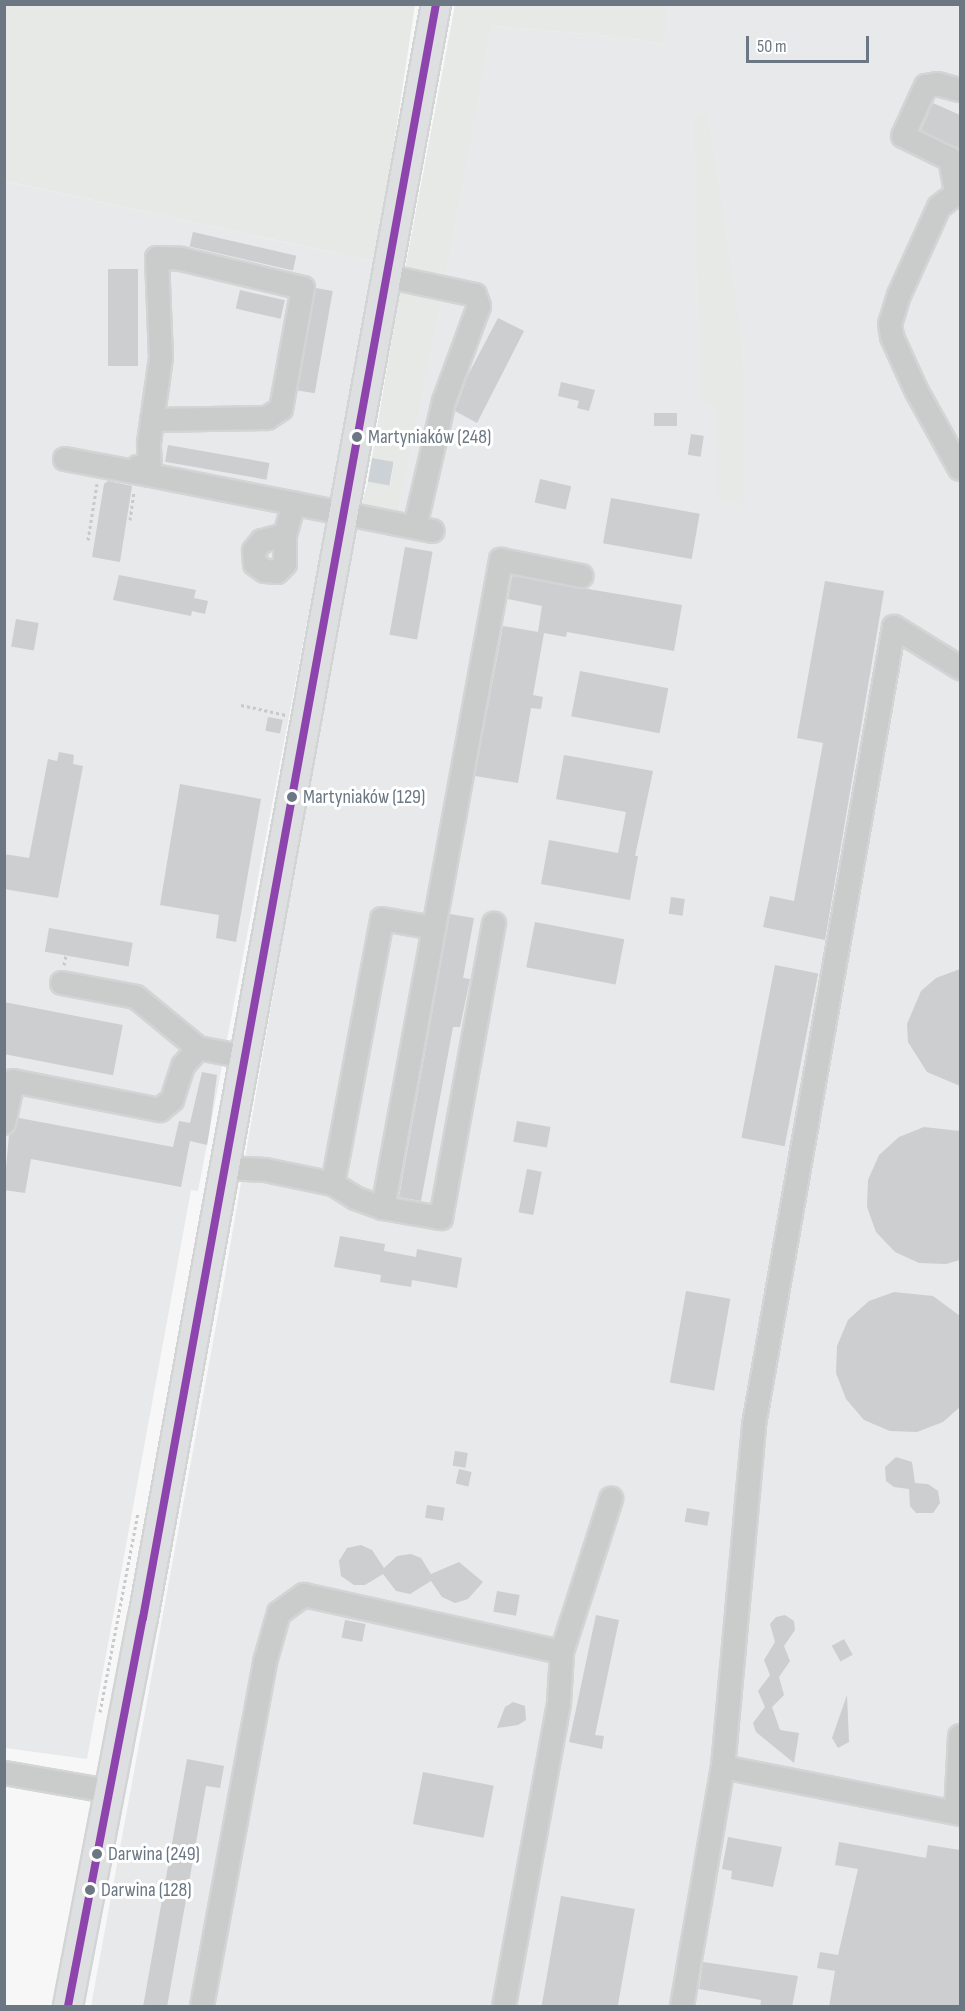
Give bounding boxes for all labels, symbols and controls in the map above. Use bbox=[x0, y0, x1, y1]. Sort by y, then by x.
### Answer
scale bar bbox=[749, 24, 872, 62]
text: 50 m bbox=[757, 36, 787, 57]
place label: Martyniaków (248) bbox=[368, 425, 491, 449]
marker: Martyniaków (248) bbox=[351, 431, 363, 443]
place label: Martyniaków (129) bbox=[303, 785, 425, 809]
marker: Martyniaków (129) bbox=[286, 791, 298, 803]
place label: Darwina (249) bbox=[108, 1842, 200, 1866]
marker: Darwina (249) bbox=[91, 1848, 103, 1860]
place label: Darwina (128) bbox=[101, 1878, 192, 1902]
marker: Darwina (128) bbox=[84, 1884, 96, 1896]

